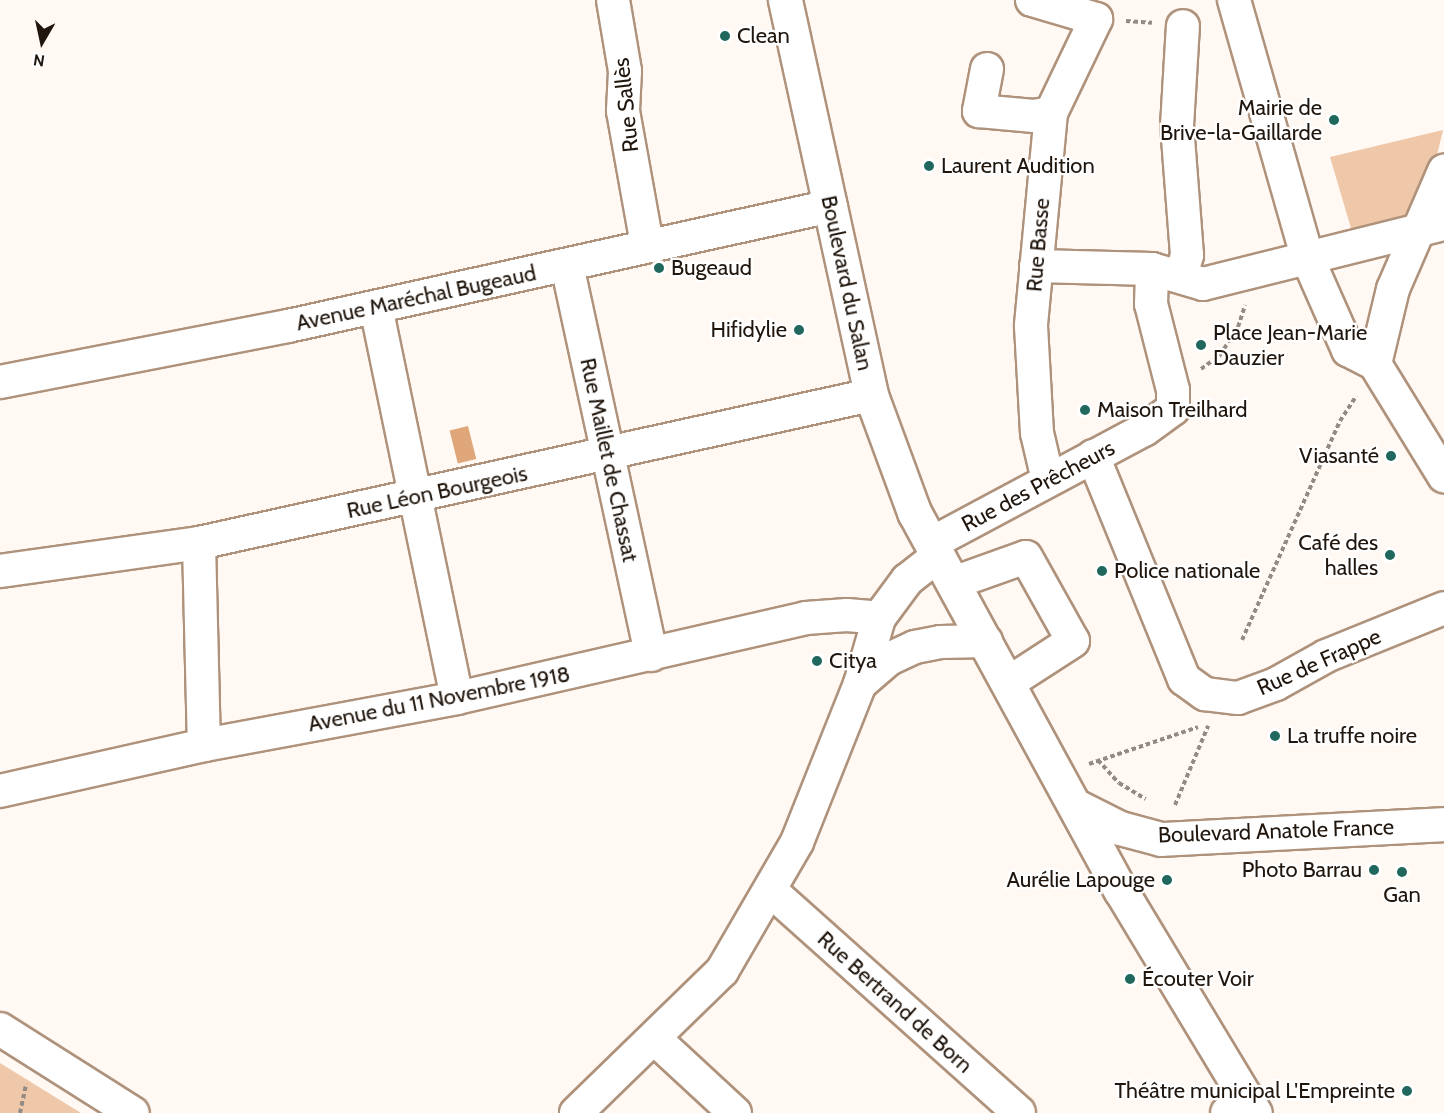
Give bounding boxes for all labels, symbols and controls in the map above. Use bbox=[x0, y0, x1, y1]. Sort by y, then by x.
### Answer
north arrow bbox=[12, 12, 72, 72]
place label: Clean bbox=[737, 23, 790, 49]
marker: Clean bbox=[718, 29, 732, 43]
text: N bbox=[32, 50, 46, 71]
street label: Rue Sallès bbox=[608, 56, 644, 154]
place label: Mairie de Brive-la-Gaillarde bbox=[1160, 94, 1322, 146]
marker: Mairie de Brive-la-Gaillarde bbox=[1327, 113, 1341, 127]
place label: Laurent Audition bbox=[941, 153, 1095, 179]
marker: Laurent Audition bbox=[922, 159, 936, 173]
street label: Boulevard du Salan bbox=[816, 193, 878, 373]
street label: Rue Basse bbox=[1021, 197, 1055, 293]
place label: Bugeaud bbox=[671, 255, 752, 281]
street label: Avenue Maréchal Bugeaud bbox=[294, 260, 538, 336]
marker: Bugeaud bbox=[652, 261, 666, 275]
place label: Hifidylie bbox=[711, 317, 787, 343]
place label: Place Jean-Marie Dauzier bbox=[1213, 319, 1367, 370]
marker: Hifidylie bbox=[792, 323, 806, 337]
marker: Place Jean-Marie Dauzier bbox=[1194, 338, 1208, 352]
street label: Rue Maillet de Chassat bbox=[574, 356, 644, 564]
place label: Maison Treilhard bbox=[1097, 397, 1247, 423]
marker: Maison Treilhard bbox=[1078, 403, 1092, 417]
street label: Rue des Prêcheurs bbox=[957, 435, 1119, 537]
place label: Viasanté bbox=[1299, 443, 1379, 469]
marker: Viasanté bbox=[1384, 449, 1398, 463]
street label: Rue Léon Bourgeois bbox=[344, 460, 530, 524]
place label: Café des halles bbox=[1298, 529, 1378, 580]
marker: Café des halles bbox=[1383, 548, 1397, 562]
place label: Police nationale bbox=[1114, 558, 1260, 584]
marker: Police nationale bbox=[1095, 564, 1109, 578]
street label: Rue de Frappe bbox=[1253, 623, 1385, 701]
place label: Citya bbox=[829, 648, 877, 674]
marker: Citya bbox=[810, 654, 824, 668]
street label: Avenue du 11 Novembre 1918 bbox=[306, 661, 572, 737]
place label: La truffe noire bbox=[1287, 723, 1417, 749]
marker: La truffe noire bbox=[1268, 729, 1282, 743]
street label: Boulevard Anatole France bbox=[1157, 814, 1395, 848]
place label: Photo Barrau bbox=[1242, 857, 1362, 883]
marker: Photo Barrau bbox=[1367, 863, 1381, 877]
marker: Gan bbox=[1395, 865, 1409, 879]
place label: Aurélie Lapouge bbox=[1007, 867, 1155, 893]
marker: Aurélie Lapouge bbox=[1160, 873, 1174, 887]
place label: Gan bbox=[1383, 882, 1421, 908]
street label: Rue Bertrand de Born bbox=[812, 926, 978, 1078]
place label: Écouter Voir bbox=[1142, 966, 1254, 992]
marker: Écouter Voir bbox=[1123, 972, 1137, 986]
place label: Théâtre municipal L'Empreinte bbox=[1115, 1078, 1395, 1104]
marker: Théâtre municipal L'Empreinte bbox=[1400, 1084, 1414, 1098]

